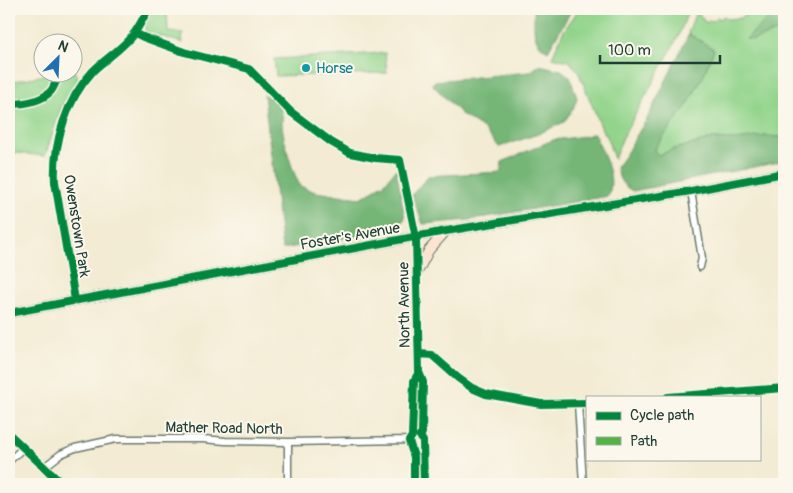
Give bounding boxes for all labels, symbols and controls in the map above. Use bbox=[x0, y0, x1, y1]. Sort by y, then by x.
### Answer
north arrow bbox=[32, 32, 82, 82]
scale bar bbox=[600, 32, 720, 64]
text: N bbox=[55, 37, 71, 56]
text: 100 m bbox=[608, 41, 651, 60]
place label: Horse bbox=[316, 59, 354, 78]
marker: Horse bbox=[300, 62, 312, 74]
street label: Owenstown Park bbox=[59, 173, 94, 280]
street label: Foster's Avenue bbox=[299, 218, 402, 255]
street label: North Avenue bbox=[394, 261, 415, 348]
legend bbox=[586, 396, 760, 460]
text: Cycle path bbox=[630, 406, 694, 425]
street label: Mather Road North bbox=[165, 418, 283, 439]
text: Path bbox=[630, 432, 657, 451]

